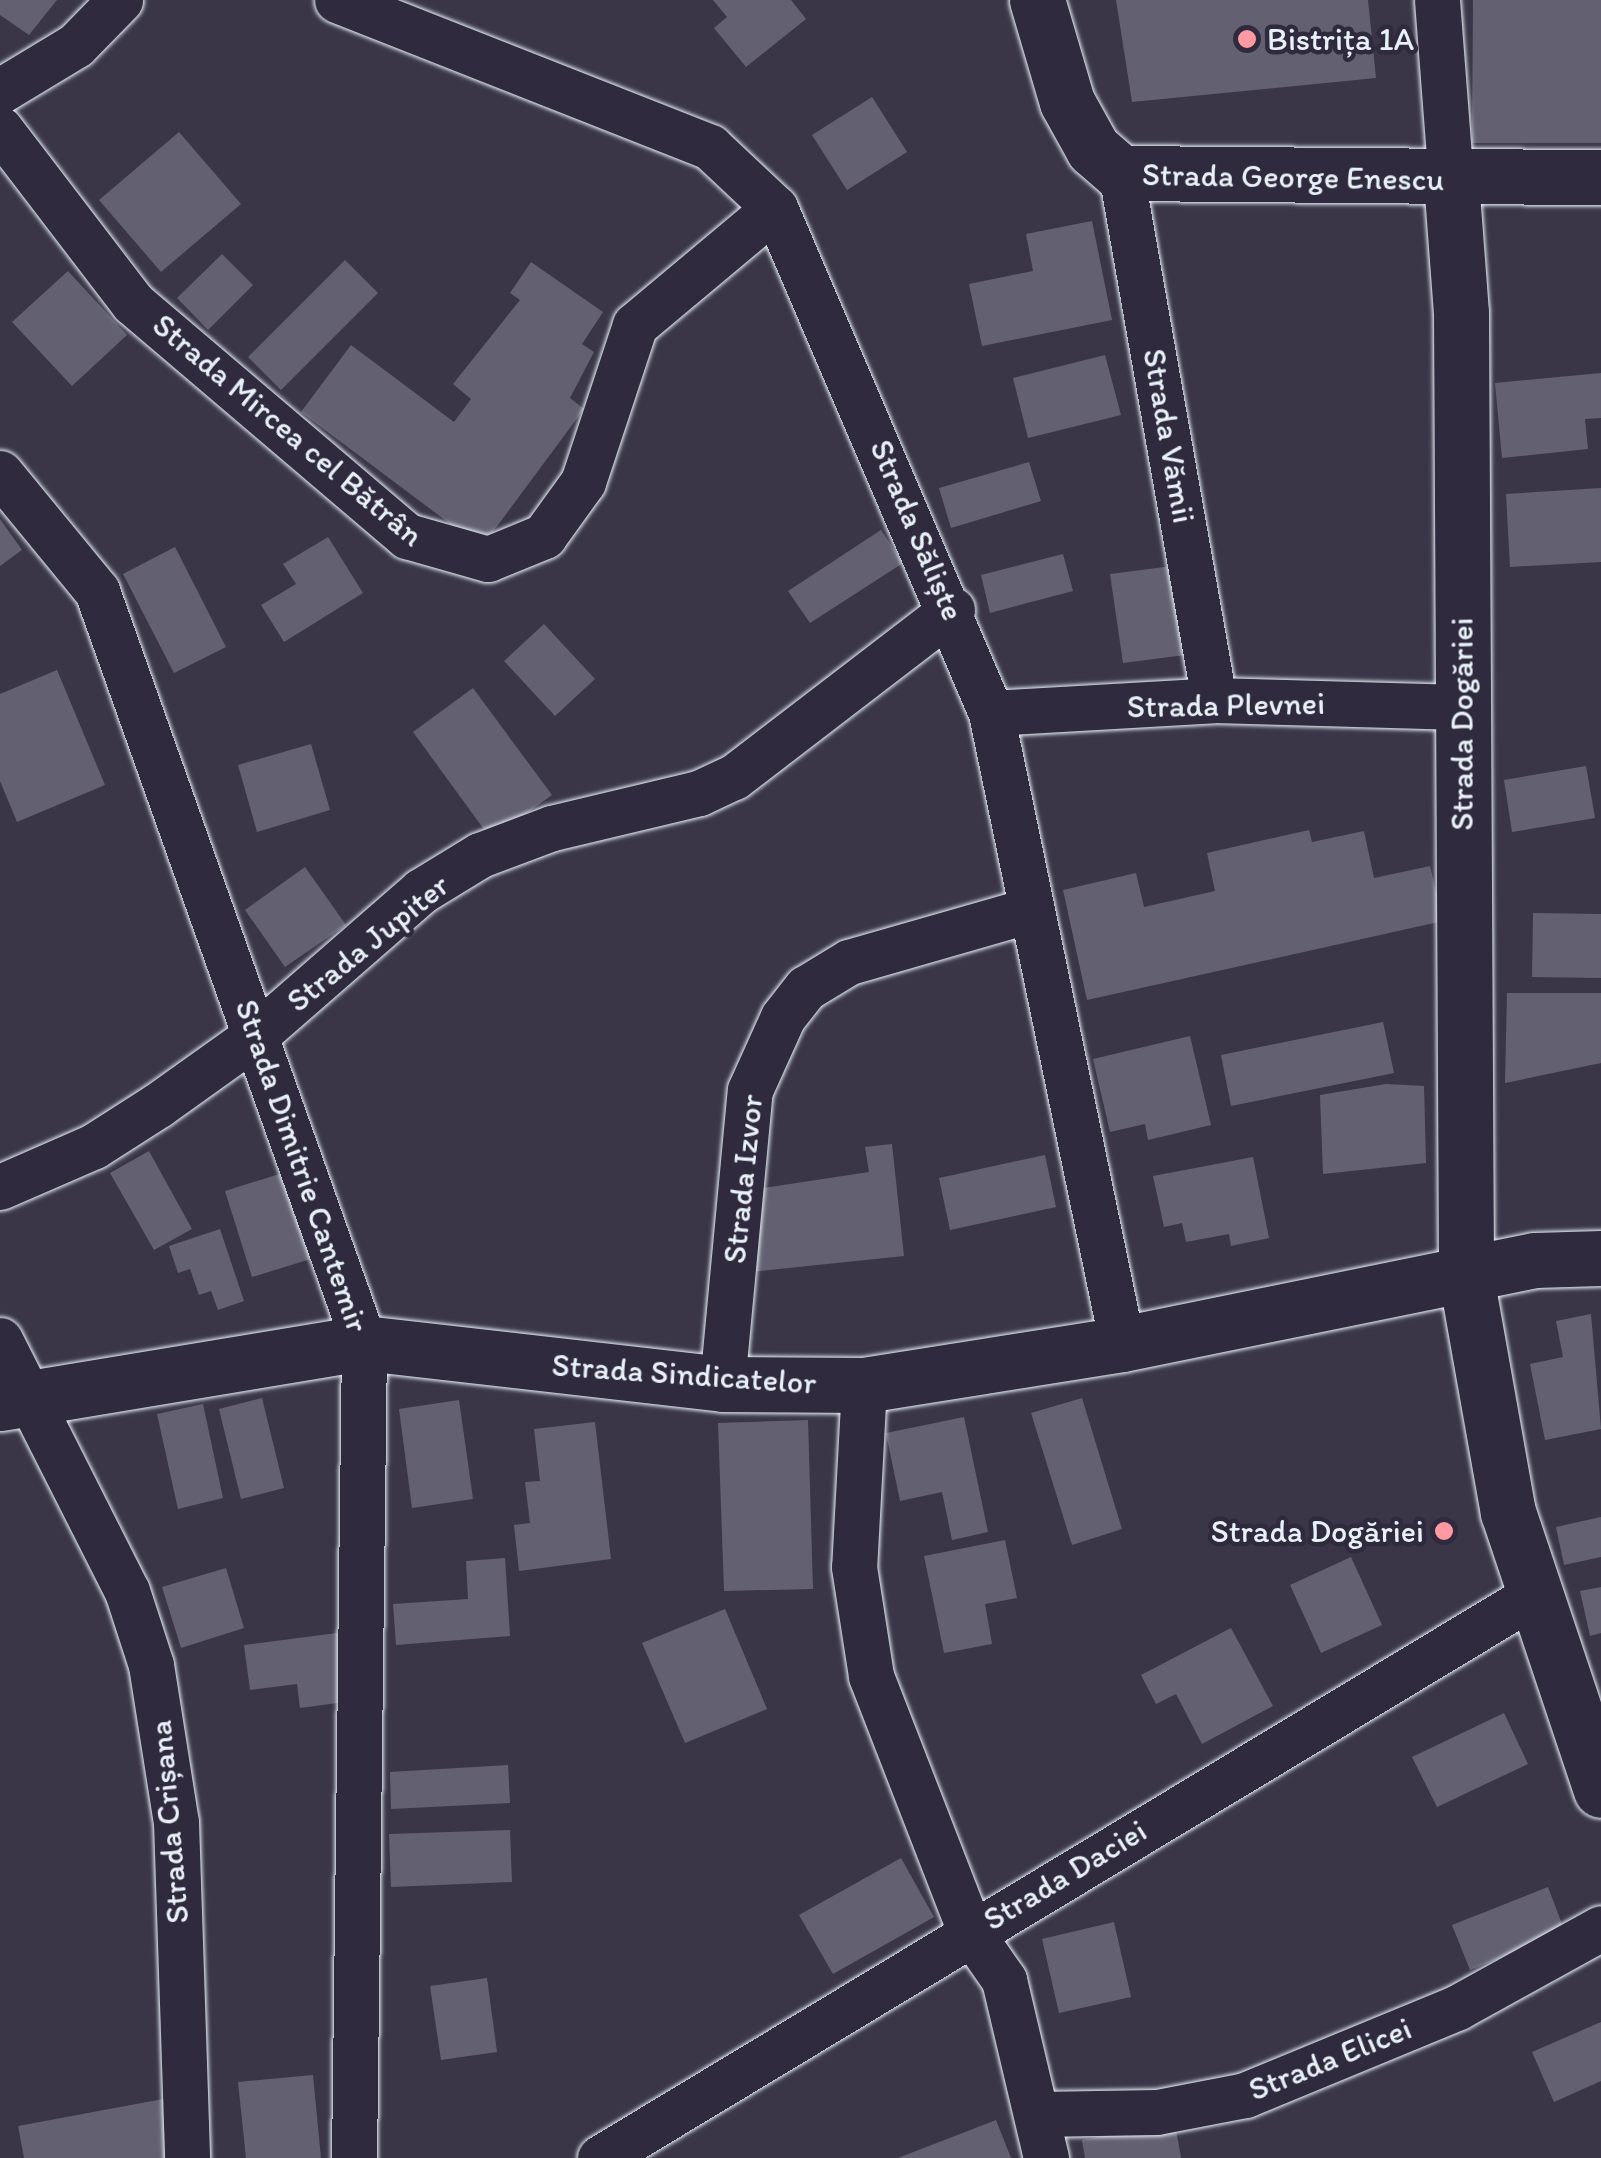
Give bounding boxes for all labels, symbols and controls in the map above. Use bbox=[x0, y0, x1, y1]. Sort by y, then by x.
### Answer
place label: Bistrița 1A bbox=[1267, 20, 1414, 58]
marker: Bistrița 1A bbox=[1236, 28, 1258, 50]
street label: Strada George Enescu bbox=[1142, 155, 1444, 199]
street label: Strada Mircea cel Bătrân bbox=[145, 306, 431, 554]
street label: Strada Vămii bbox=[1135, 346, 1203, 526]
street label: Strada Săliște bbox=[862, 434, 972, 626]
street label: Strada Dogăriei bbox=[1443, 617, 1481, 831]
street label: Strada Plevnei bbox=[1127, 684, 1325, 726]
street label: Strada Jupiter bbox=[279, 866, 457, 1020]
street label: Strada Dimitrie Cantemir bbox=[227, 995, 377, 1337]
street label: Strada Izvor bbox=[715, 1093, 771, 1265]
street label: Strada Sindicatelor bbox=[550, 1346, 818, 1402]
place label: Strada Dogăriei bbox=[1210, 1512, 1424, 1550]
marker: Strada Dogăriei bbox=[1433, 1520, 1455, 1542]
street label: Strada Crișana bbox=[141, 1719, 197, 1925]
street label: Strada Daciei bbox=[976, 1811, 1154, 1939]
street label: Strada Elicei bbox=[1243, 2009, 1417, 2109]

